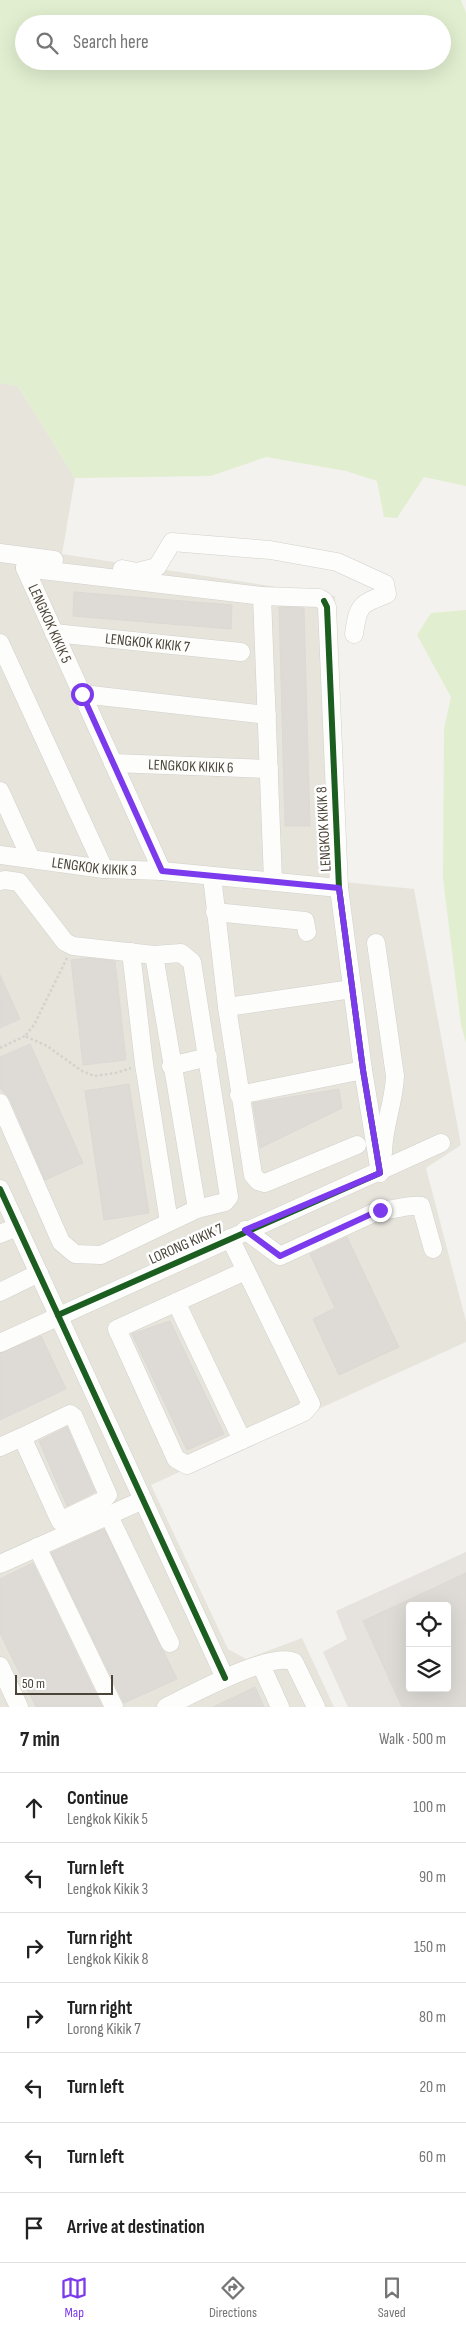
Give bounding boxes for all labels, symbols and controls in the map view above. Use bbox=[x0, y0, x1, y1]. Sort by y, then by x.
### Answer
search box bbox=[15, 15, 451, 70]
icon: search bbox=[33, 29, 61, 57]
text: Search here bbox=[73, 31, 149, 54]
street label: LENGKOK KIKIK 5 bbox=[24, 581, 76, 666]
street label: LENGKOK KIKIK 7 bbox=[104, 629, 191, 656]
route start bbox=[71, 683, 94, 706]
street label: LENGKOK KIKIK 6 bbox=[148, 755, 234, 777]
street label: LENGKOK KIKIK 8 bbox=[312, 786, 336, 872]
street label: LENGKOK KIKIK 3 bbox=[51, 853, 137, 880]
route end bbox=[369, 1199, 392, 1222]
street label: LORONG KIKIK 7 bbox=[146, 1219, 226, 1269]
map controls bbox=[406, 1602, 451, 1692]
button: locate bbox=[406, 1602, 451, 1647]
button: layers bbox=[406, 1647, 451, 1692]
scale bar bbox=[15, 1672, 112, 1695]
text: 50 m bbox=[22, 1675, 45, 1692]
text: 7 min bbox=[20, 1727, 60, 1752]
text: Walk · 500 m bbox=[379, 1730, 446, 1749]
text: Continue bbox=[67, 1787, 128, 1810]
icon: ahead bbox=[20, 1794, 48, 1822]
text: 100 m bbox=[413, 1798, 446, 1817]
text: Lengkok Kikik 5 bbox=[67, 1810, 148, 1829]
text: Turn left bbox=[67, 1857, 124, 1880]
icon: left bbox=[20, 1864, 48, 1892]
text: 90 m bbox=[419, 1868, 446, 1887]
text: Lengkok Kikik 3 bbox=[67, 1880, 148, 1899]
text: Turn right bbox=[67, 1927, 132, 1950]
icon: right bbox=[20, 1934, 48, 1962]
text: 150 m bbox=[414, 1938, 446, 1957]
text: Lengkok Kikik 8 bbox=[67, 1950, 149, 1969]
text: Turn right bbox=[67, 1997, 132, 2020]
icon: right bbox=[20, 2004, 48, 2032]
text: 80 m bbox=[419, 2008, 446, 2027]
text: Lorong Kikik 7 bbox=[67, 2020, 141, 2039]
icon: left bbox=[20, 2074, 48, 2102]
text: Turn left bbox=[67, 2076, 124, 2099]
text: 20 m bbox=[419, 2078, 446, 2097]
icon: left bbox=[20, 2144, 48, 2172]
text: Turn left bbox=[67, 2146, 124, 2169]
text: 60 m bbox=[419, 2148, 446, 2167]
icon: arrive bbox=[20, 2214, 48, 2242]
text: Arrive at destination bbox=[67, 2216, 205, 2239]
tab: Map bbox=[60, 2274, 88, 2321]
tab: Directions bbox=[209, 2274, 257, 2321]
tab: Saved bbox=[378, 2274, 406, 2321]

